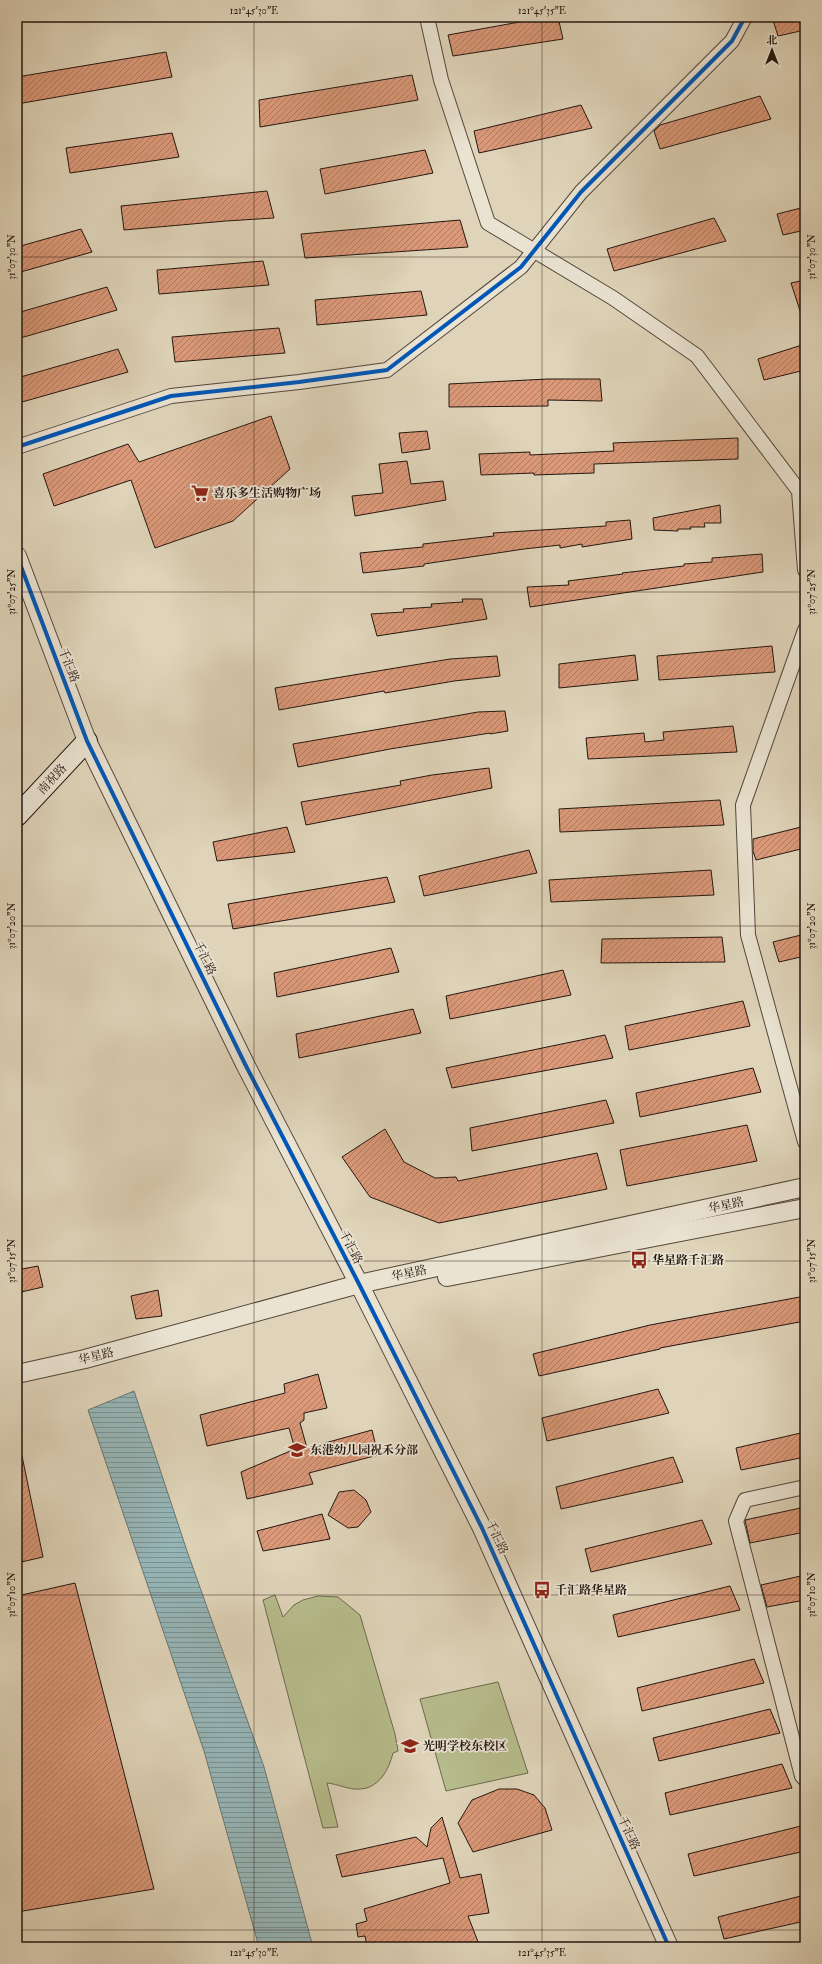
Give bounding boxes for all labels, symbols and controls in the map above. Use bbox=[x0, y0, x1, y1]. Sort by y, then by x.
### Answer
text: 121°45'30"E bbox=[230, 5, 278, 17]
text: 121°45'35"E bbox=[518, 5, 566, 17]
north arrow bbox=[752, 30, 792, 70]
text: 北 bbox=[767, 34, 778, 47]
text: 31°07'30"N bbox=[6, 234, 18, 280]
text: 31°07'30"N bbox=[806, 234, 818, 280]
supermarket icon: 喜乐多生活购物广场 bbox=[190, 483, 210, 503]
place label: 喜乐多生活购物广场 bbox=[213, 486, 321, 501]
text: 31°07'25"N bbox=[6, 569, 18, 615]
text: 31°07'25"N bbox=[806, 569, 818, 615]
street label: 千汇路 bbox=[55, 646, 82, 685]
street label: 南祝路 bbox=[35, 761, 70, 798]
text: 31°07'20"N bbox=[6, 903, 18, 949]
text: 31°07'20"N bbox=[806, 903, 818, 949]
street label: 千汇路 bbox=[190, 939, 219, 978]
street label: 华星路 bbox=[707, 1194, 745, 1217]
street label: 千汇路 bbox=[336, 1228, 365, 1267]
text: 31°07'15"N bbox=[6, 1239, 18, 1283]
text: 31°07'15"N bbox=[806, 1239, 818, 1283]
bus stop icon: 华星路千汇路 bbox=[629, 1250, 649, 1270]
place label: 华星路千汇路 bbox=[652, 1253, 724, 1268]
street label: 华星路 bbox=[390, 1262, 428, 1285]
street label: 华星路 bbox=[77, 1345, 115, 1368]
school or university icon: 东港幼儿园祝禾分部 bbox=[287, 1440, 307, 1460]
place label: 东港幼儿园祝禾分部 bbox=[310, 1443, 418, 1458]
street label: 千汇路 bbox=[482, 1518, 511, 1557]
text: 31°07'10"N bbox=[6, 1572, 18, 1618]
text: 31°07'10"N bbox=[806, 1572, 818, 1618]
bus stop icon: 千汇路华星路 bbox=[532, 1580, 552, 1600]
place label: 千汇路华星路 bbox=[555, 1583, 627, 1598]
school or university icon: 光明学校东校区 bbox=[400, 1736, 420, 1756]
place label: 光明学校东校区 bbox=[423, 1739, 507, 1754]
street label: 千汇路 bbox=[614, 1814, 643, 1853]
text: 121°45'30"E bbox=[230, 1947, 278, 1959]
text: 121°45'35"E bbox=[518, 1947, 566, 1959]

